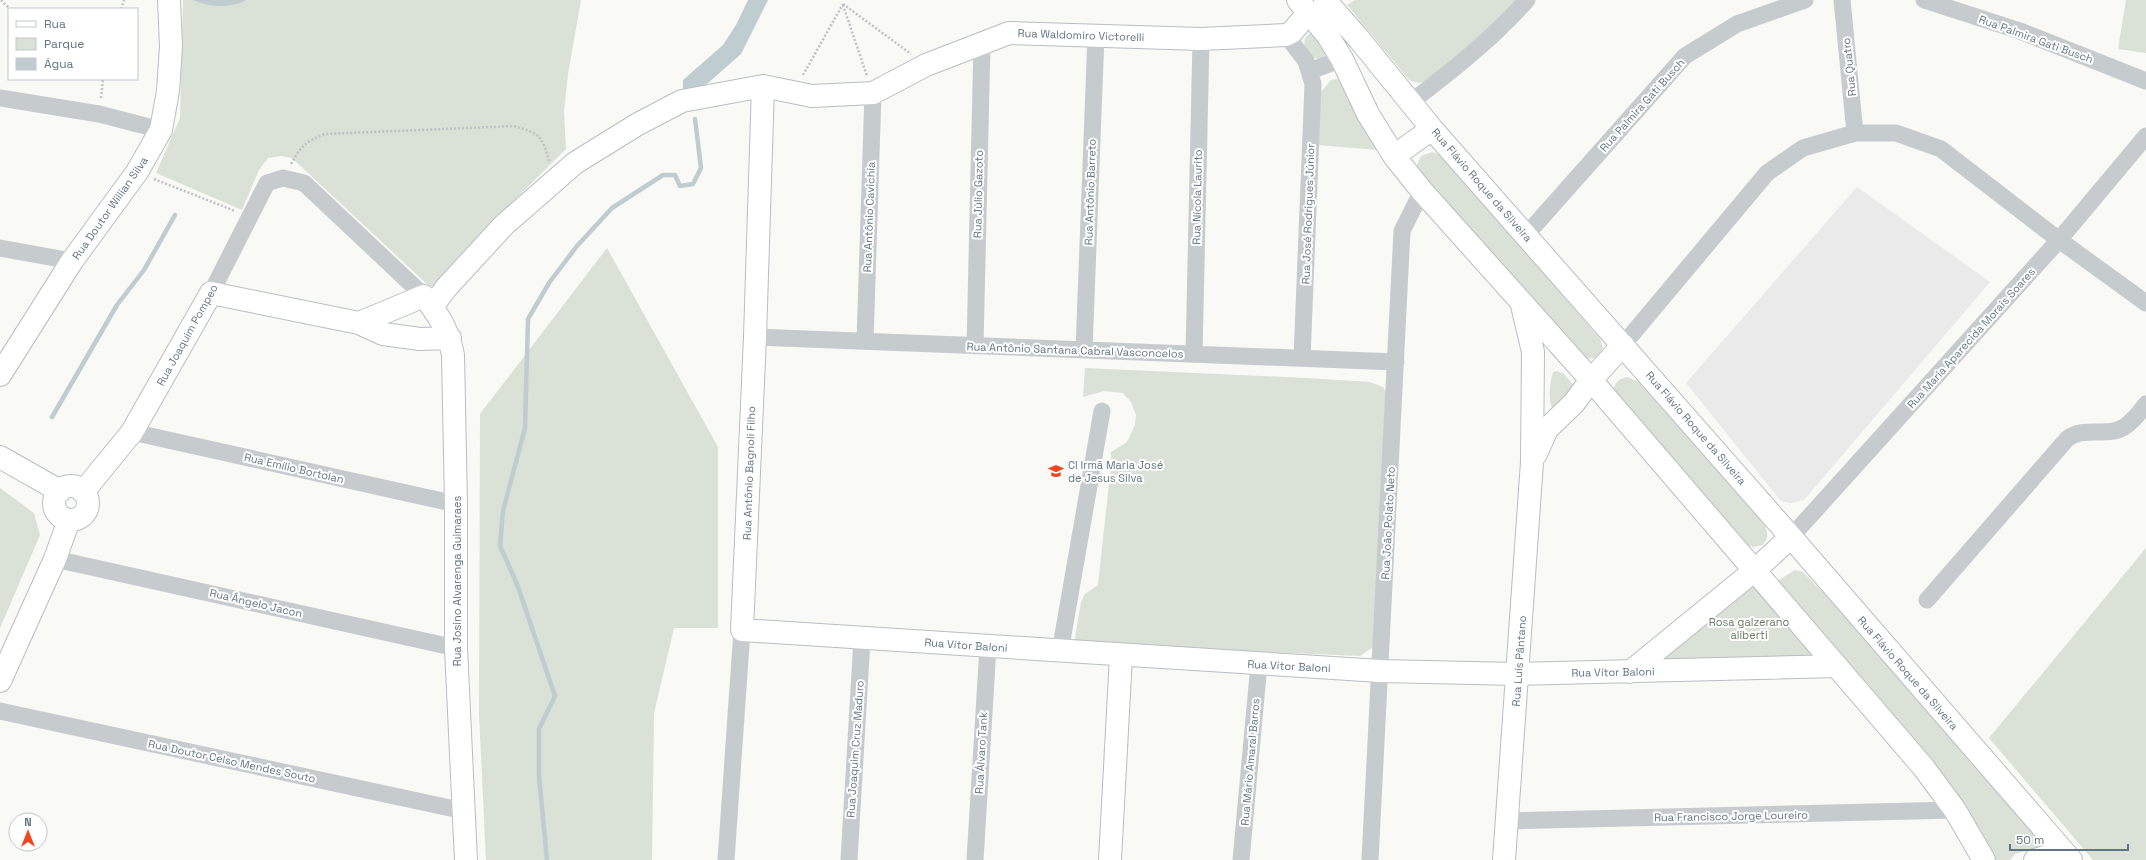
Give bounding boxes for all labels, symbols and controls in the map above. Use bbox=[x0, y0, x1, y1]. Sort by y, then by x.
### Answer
legend bbox=[8, 8, 138, 80]
street label: Rua Palmira Gati Busch bbox=[1977, 12, 2095, 66]
text: Rua bbox=[44, 16, 66, 32]
street label: Rua Waldomiro Victorelli bbox=[1017, 26, 1145, 44]
text: Parque bbox=[44, 36, 84, 52]
street label: Rua Quatro bbox=[1839, 37, 1859, 97]
text: Água bbox=[44, 56, 74, 72]
street label: Rua Palmira Gati Busch bbox=[1596, 56, 1688, 154]
street label: Rua Flávio Roque da Silveira bbox=[1429, 125, 1536, 245]
street label: Rua Antônio Barreto bbox=[1081, 138, 1099, 246]
street label: Rua José Rodrigues Júnior bbox=[1299, 143, 1317, 285]
street label: Rua Nícola Laurito bbox=[1189, 149, 1205, 245]
street label: Rua Júlio Gazoto bbox=[970, 150, 986, 238]
street label: Rua Doutor Willian Silva bbox=[69, 153, 151, 262]
street label: Rua Antônio Cavichia bbox=[860, 161, 878, 273]
street label: Rua Maria Aparecida Morais Soares bbox=[1904, 264, 2038, 411]
street label: Rua Joaquim Pompeo bbox=[153, 282, 221, 388]
street label: Rua Antônio Santana Cabral Vasconcelos bbox=[966, 339, 1184, 361]
street label: Rua Flávio Roque da Silveira bbox=[1643, 368, 1750, 488]
street label: Rua Antônio Bagnoli Filho bbox=[740, 406, 758, 540]
street label: Rua Emílio Bortolan bbox=[243, 450, 345, 486]
place label: CI Irmã Maria José de Jesus Silva bbox=[1068, 458, 1163, 485]
school or university icon: CI Irmã Maria José de Jesus Silva bbox=[1047, 462, 1065, 480]
street label: Rua João Polato Neto bbox=[1378, 466, 1398, 580]
street label: Rua Josino Alvarenga Guimaraes bbox=[450, 495, 464, 666]
street label: Rua Ângelo Jacon bbox=[208, 586, 304, 620]
street label: Rua Flávio Roque da Silveira bbox=[1855, 613, 1962, 733]
street label: Rua Luís Pântano bbox=[1509, 615, 1529, 707]
park label: Rosa galzerano aliberti bbox=[1709, 615, 1789, 642]
street label: Rua Vítor Baloni bbox=[924, 635, 1008, 655]
street label: Rua Vítor Baloni bbox=[1247, 657, 1331, 675]
street label: Rua Vítor Baloni bbox=[1571, 664, 1655, 680]
street label: Rua Joaquim Cruz Maduro bbox=[843, 680, 867, 818]
street label: Rua Mário Amaral Barros bbox=[1237, 698, 1263, 826]
street label: Rua Álvaro Tank bbox=[972, 712, 990, 794]
street label: Rua Doutor Celso Mendes Souto bbox=[147, 736, 317, 786]
street label: Rua Francisco Jorge Loureiro bbox=[1654, 808, 1808, 824]
north arrow bbox=[8, 812, 48, 852]
text: N bbox=[24, 815, 32, 829]
scale bar bbox=[2010, 826, 2128, 852]
text: 50 m bbox=[2016, 832, 2044, 848]

